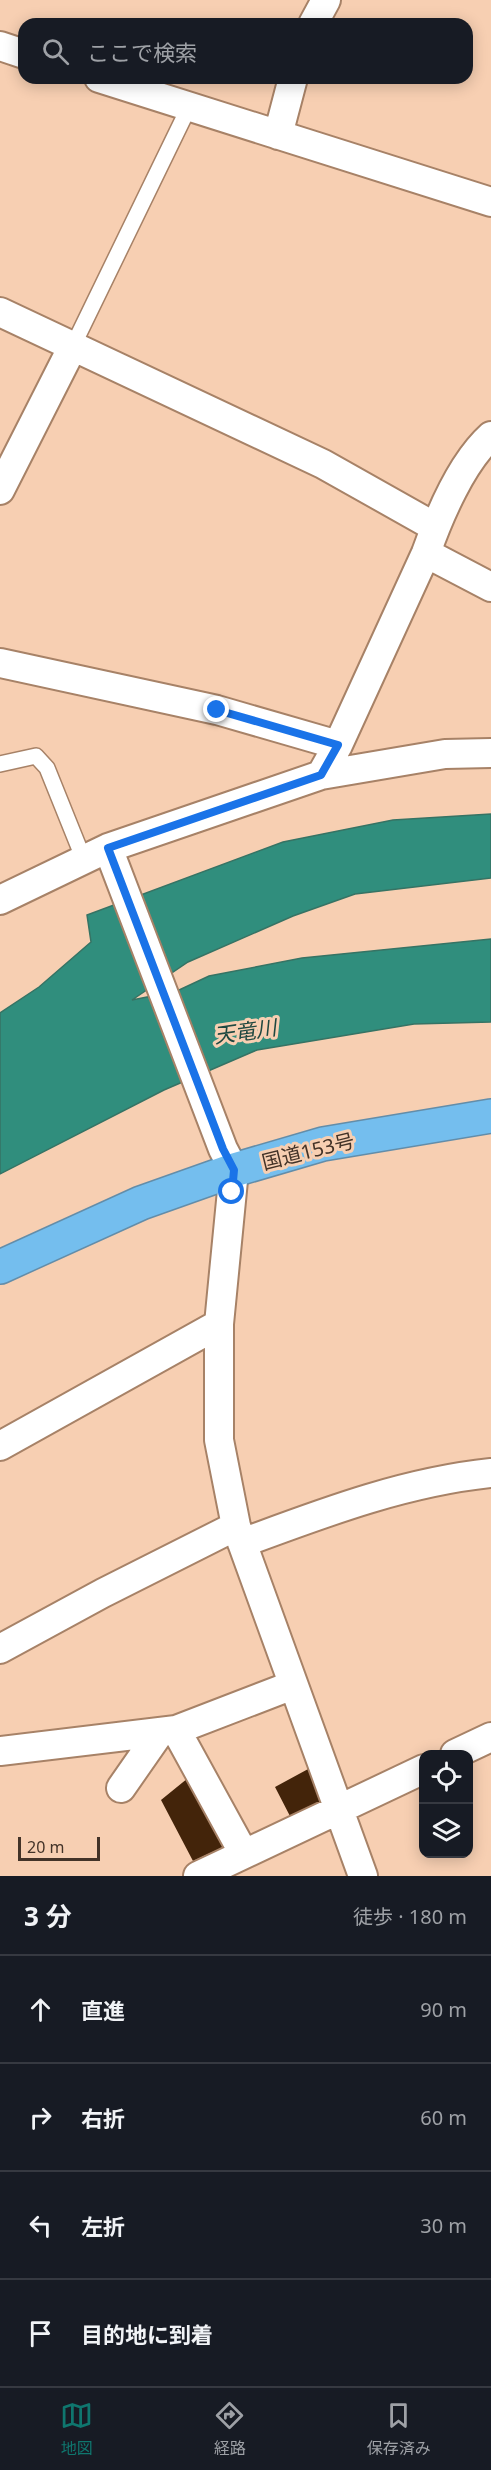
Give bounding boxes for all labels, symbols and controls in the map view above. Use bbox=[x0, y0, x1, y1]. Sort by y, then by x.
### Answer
search box bbox=[18, 18, 473, 84]
icon: search bbox=[39, 35, 72, 68]
text: ここで検索 bbox=[87, 37, 197, 67]
route end bbox=[203, 696, 229, 722]
water label: 天竜川 bbox=[212, 1012, 280, 1049]
street label: 国道153号 bbox=[259, 1126, 357, 1176]
route start bbox=[218, 1178, 244, 1204]
map controls bbox=[419, 1750, 473, 1858]
button: locate bbox=[419, 1750, 473, 1804]
button: layers bbox=[419, 1804, 473, 1858]
scale bar bbox=[18, 1834, 100, 1862]
text: 20 m bbox=[27, 1836, 64, 1858]
text: 3 分 bbox=[24, 1898, 72, 1934]
text: 徒歩 · 180 m bbox=[353, 1903, 467, 1930]
icon: ahead bbox=[24, 1993, 57, 2026]
text: 直進 bbox=[81, 1995, 125, 2025]
text: 90 m bbox=[420, 1996, 467, 2023]
icon: right bbox=[24, 2101, 57, 2134]
text: 右折 bbox=[81, 2103, 125, 2133]
text: 60 m bbox=[420, 2104, 467, 2131]
icon: left bbox=[24, 2209, 57, 2242]
text: 左折 bbox=[81, 2211, 125, 2241]
text: 30 m bbox=[420, 2212, 467, 2239]
icon: arrive bbox=[24, 2317, 57, 2350]
text: 目的地に到着 bbox=[81, 2319, 213, 2349]
tab: 地図 bbox=[60, 2399, 93, 2459]
tab: 経路 bbox=[213, 2399, 246, 2459]
tab: 保存済み bbox=[367, 2399, 431, 2459]

